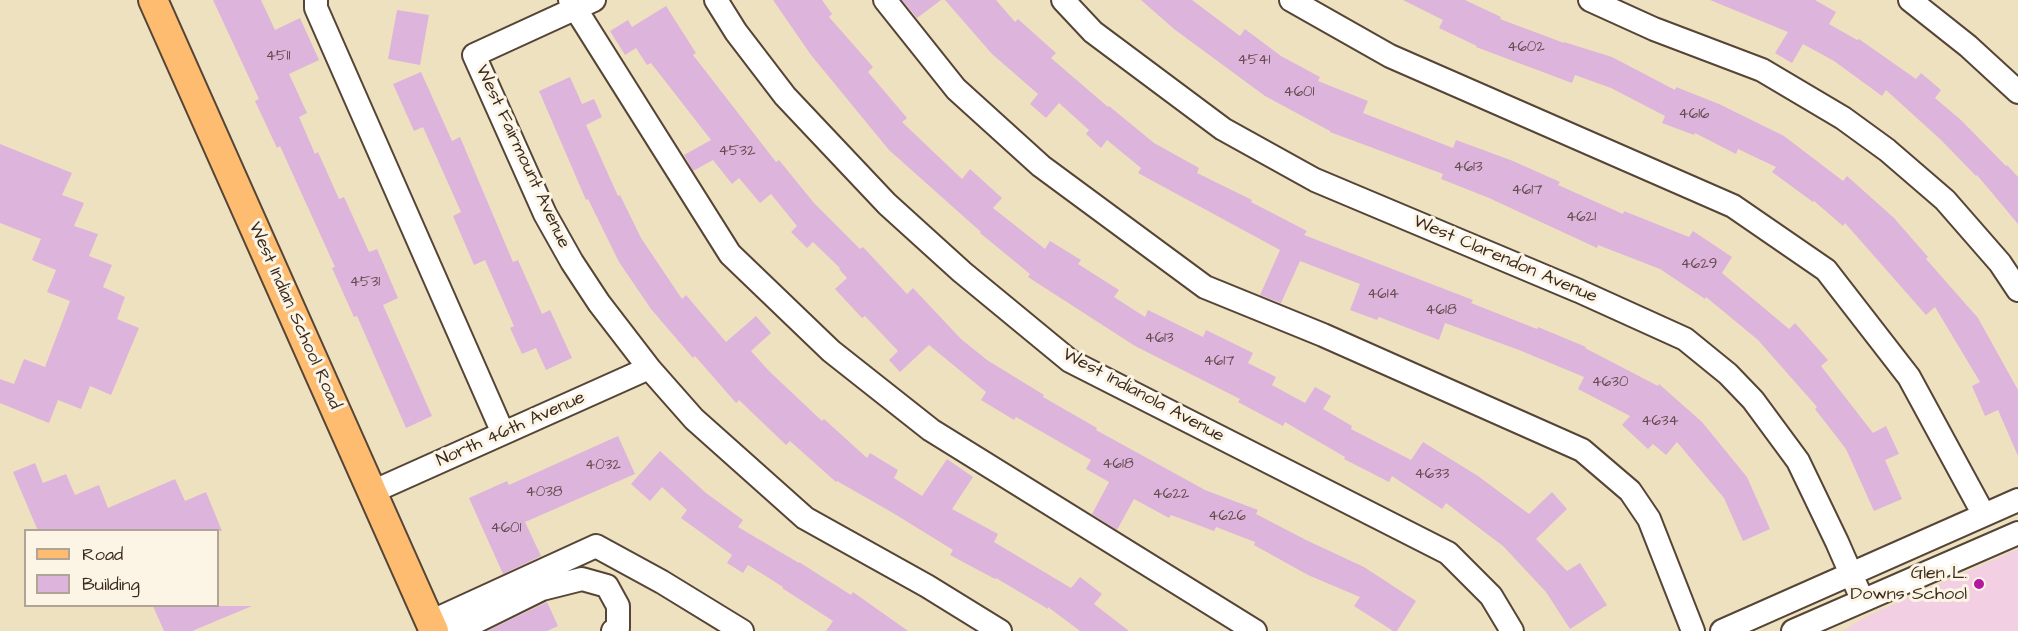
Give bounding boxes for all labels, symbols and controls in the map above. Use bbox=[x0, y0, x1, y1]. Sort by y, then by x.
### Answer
house number: 4602 bbox=[1507, 39, 1545, 57]
house number: 4511 bbox=[266, 48, 290, 66]
house number: 4541 bbox=[1238, 52, 1270, 70]
street label: West Fairmount Avenue bbox=[470, 62, 574, 252]
house number: 4601 bbox=[1284, 84, 1314, 102]
house number: 4616 bbox=[1679, 106, 1709, 124]
house number: 4532 bbox=[718, 143, 756, 161]
house number: 4613 bbox=[1453, 159, 1483, 177]
house number: 4617 bbox=[1512, 182, 1542, 200]
house number: 4621 bbox=[1566, 209, 1596, 227]
street label: West Clarendon Avenue bbox=[1410, 211, 1600, 309]
street label: West Indian School Road bbox=[243, 219, 345, 413]
house number: 4629 bbox=[1681, 256, 1717, 274]
house number: 4531 bbox=[350, 274, 380, 292]
house number: 4614 bbox=[1367, 286, 1399, 304]
house number: 4618 bbox=[1425, 302, 1457, 320]
house number: 4613 bbox=[1144, 330, 1174, 348]
street label: West Indianola Avenue bbox=[1059, 344, 1227, 448]
house number: 4617 bbox=[1204, 353, 1234, 371]
house number: 4630 bbox=[1592, 374, 1628, 392]
street label: North 46th Avenue bbox=[433, 388, 589, 472]
house number: 4634 bbox=[1641, 413, 1679, 431]
house number: 4618 bbox=[1102, 456, 1134, 474]
house number: 4032 bbox=[585, 457, 621, 475]
house number: 4633 bbox=[1415, 466, 1449, 484]
house number: 4038 bbox=[525, 484, 563, 502]
house number: 4622 bbox=[1153, 486, 1189, 504]
house number: 4626 bbox=[1208, 508, 1246, 526]
house number: 4601 bbox=[491, 520, 521, 538]
legend bbox=[24, 529, 219, 607]
text: Road bbox=[82, 542, 123, 567]
place label: Glen L. Downs School bbox=[1850, 563, 1967, 606]
text: Building bbox=[82, 572, 140, 597]
marker: Glen L. Downs School bbox=[1972, 577, 1986, 591]

